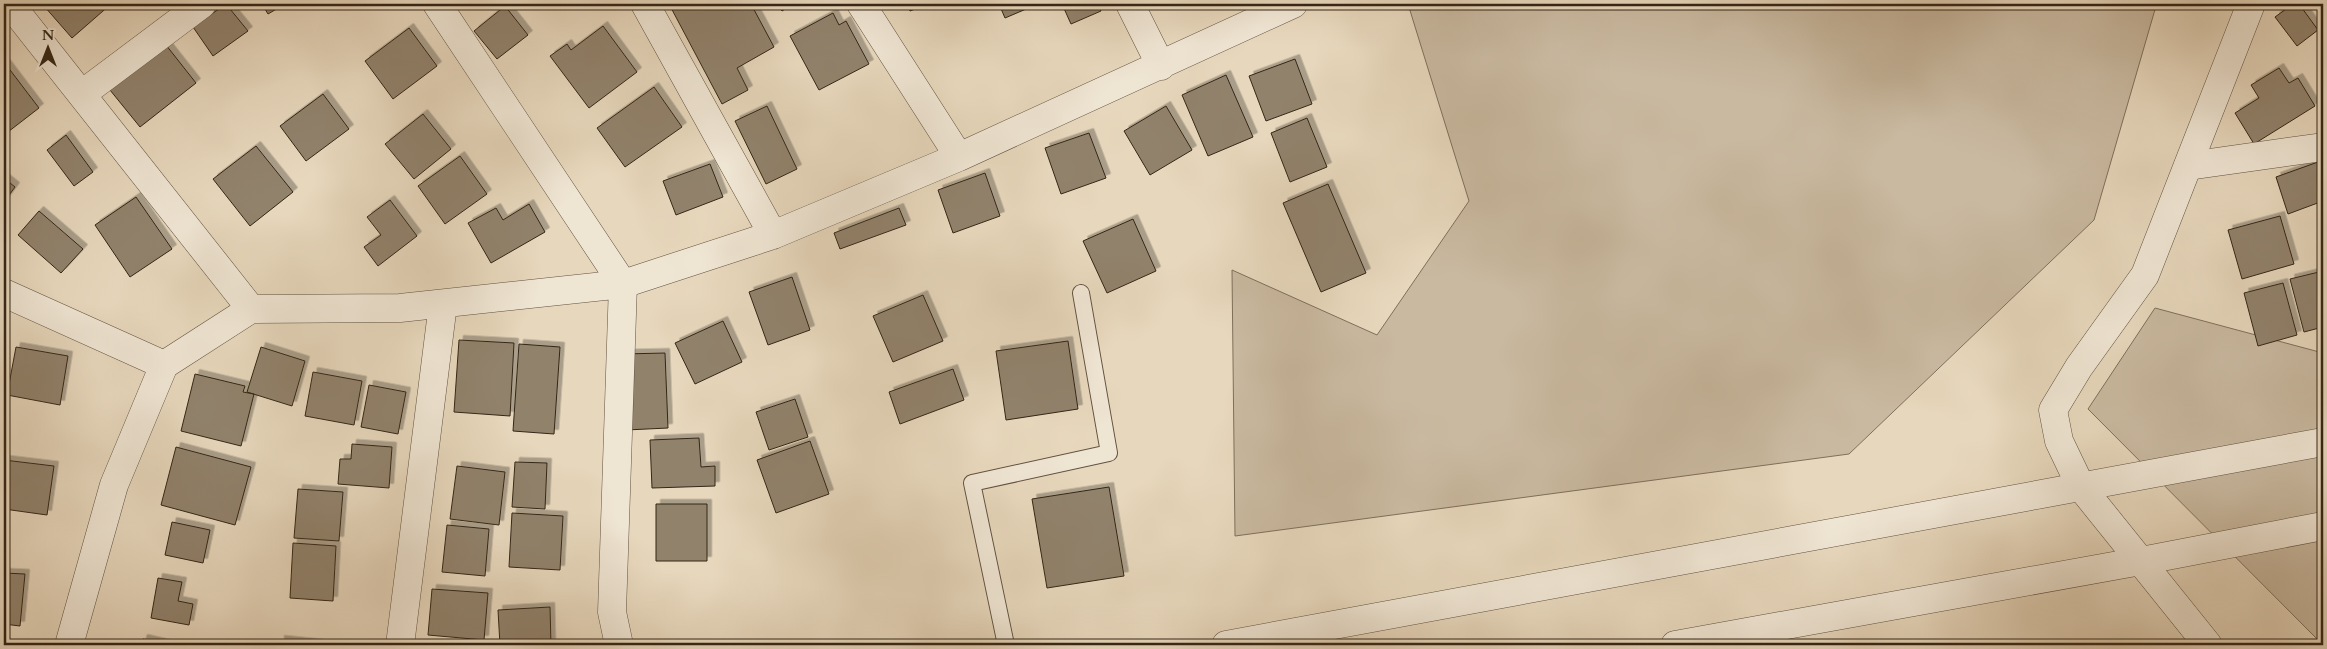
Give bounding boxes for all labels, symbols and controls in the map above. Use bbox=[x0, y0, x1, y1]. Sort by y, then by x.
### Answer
north arrow bbox=[22, 22, 72, 72]
text: N bbox=[42, 26, 54, 45]

